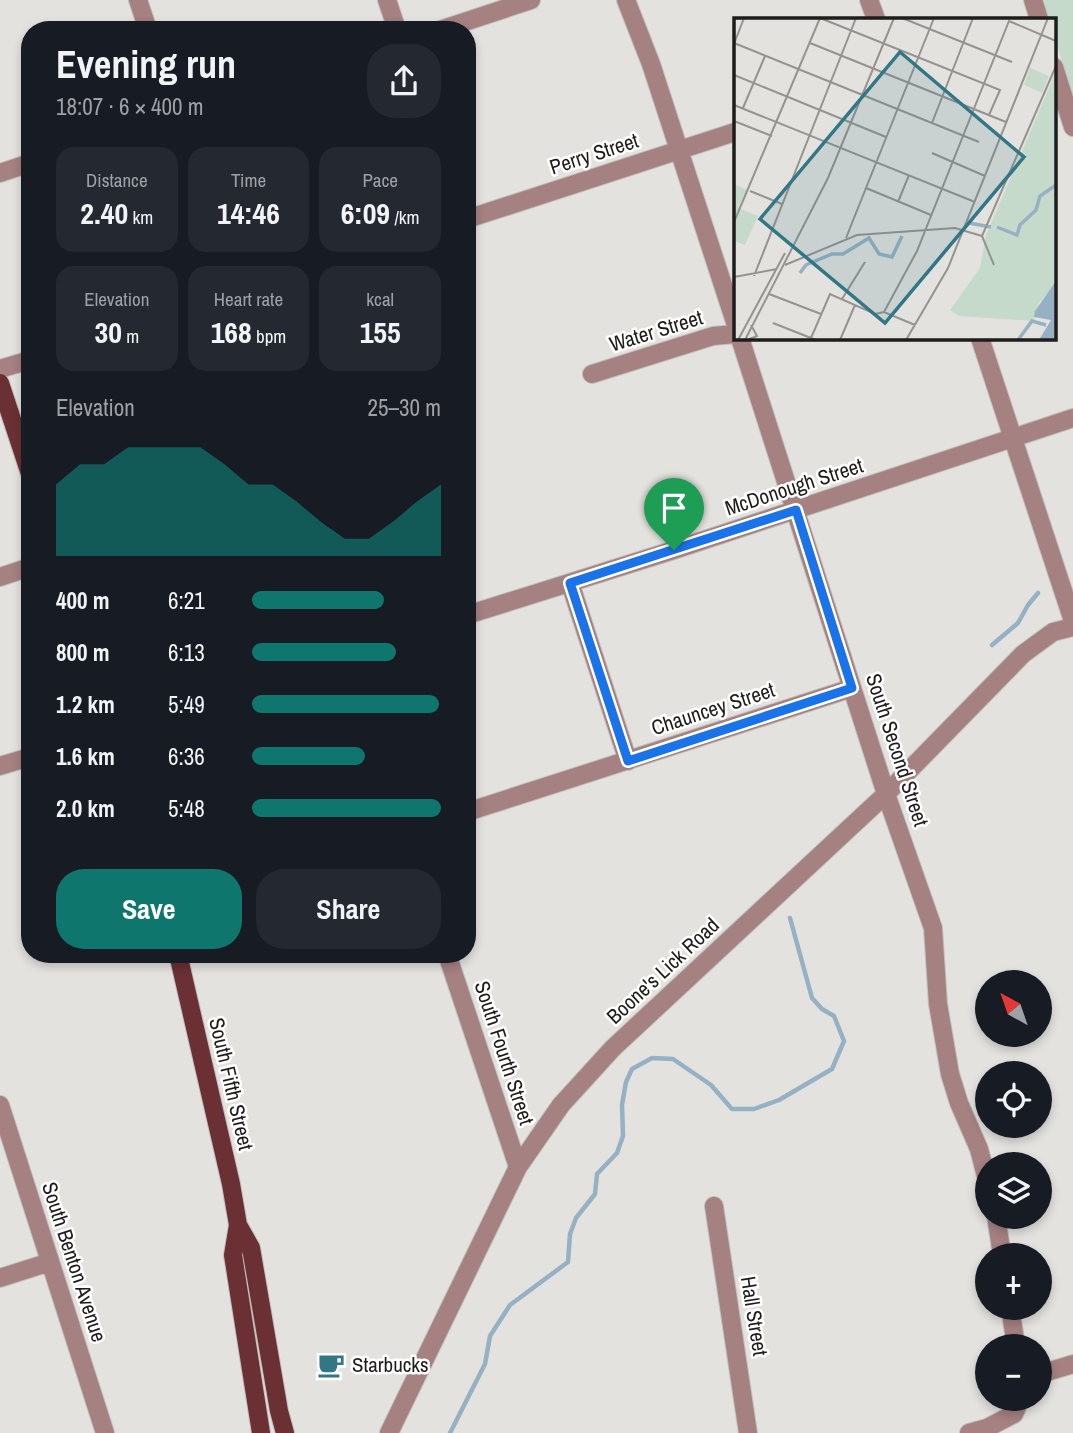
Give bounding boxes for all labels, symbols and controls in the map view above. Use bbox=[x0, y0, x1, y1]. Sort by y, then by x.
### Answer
inset map bbox=[734, 18, 1056, 340]
text: Evening run bbox=[56, 39, 236, 90]
button: share bbox=[367, 44, 441, 118]
text: 18:07 · 6 × 400 m bbox=[56, 91, 203, 122]
street label: Perry Street bbox=[546, 125, 642, 182]
text: Distance bbox=[86, 167, 148, 193]
text: Time bbox=[231, 167, 266, 193]
text: Pace bbox=[362, 167, 398, 193]
text: 2.40 bbox=[80, 193, 128, 233]
text: 14:46 bbox=[217, 193, 280, 233]
text: 6:09 bbox=[341, 193, 390, 233]
text: km bbox=[128, 204, 153, 230]
text: /km bbox=[390, 204, 419, 230]
text: Elevation bbox=[84, 286, 149, 312]
text: Heart rate bbox=[214, 286, 283, 312]
text: kcal bbox=[366, 286, 394, 312]
street label: Water Street bbox=[606, 303, 706, 358]
text: 30 bbox=[94, 312, 122, 352]
text: 168 bbox=[211, 312, 252, 352]
text: 155 bbox=[360, 312, 401, 352]
text: m bbox=[122, 323, 139, 349]
text: bpm bbox=[252, 323, 286, 349]
text: Elevation bbox=[56, 392, 135, 423]
text: 25–30 m bbox=[368, 392, 441, 423]
street label: McDonough Street bbox=[721, 450, 867, 522]
pin bbox=[644, 478, 704, 550]
icon: arrive bbox=[655, 489, 693, 527]
text: 400 m bbox=[56, 585, 109, 616]
text: 6:21 bbox=[168, 585, 205, 616]
text: 800 m bbox=[56, 637, 109, 668]
text: 6:13 bbox=[168, 637, 205, 668]
street label: South Second Street bbox=[859, 670, 936, 830]
street label: Chauncey Street bbox=[647, 675, 779, 742]
text: 1.2 km bbox=[56, 689, 115, 720]
text: 5:49 bbox=[168, 689, 205, 720]
text: 1.6 km bbox=[56, 741, 115, 772]
text: 6:36 bbox=[168, 741, 205, 772]
text: 2.0 km bbox=[56, 793, 115, 824]
text: 5:48 bbox=[168, 793, 205, 824]
button: Save bbox=[56, 869, 242, 949]
button: Share bbox=[256, 869, 441, 949]
street label: Boone's Lick Road bbox=[600, 911, 725, 1030]
north arrow bbox=[975, 970, 1052, 1046]
map controls bbox=[975, 970, 1052, 1411]
street label: South Fourth Street bbox=[468, 977, 541, 1129]
street label: South Fifth Street bbox=[202, 1015, 261, 1153]
button: locate bbox=[975, 1061, 1052, 1138]
button: layers bbox=[975, 1152, 1052, 1229]
street label: South Benton Avenue bbox=[35, 1178, 114, 1345]
button: + bbox=[975, 1243, 1052, 1320]
street label: Hall Street bbox=[734, 1274, 775, 1358]
button: − bbox=[975, 1334, 1052, 1411]
cafe icon: Starbucks bbox=[316, 1350, 346, 1380]
place label: Starbucks bbox=[352, 1350, 429, 1379]

